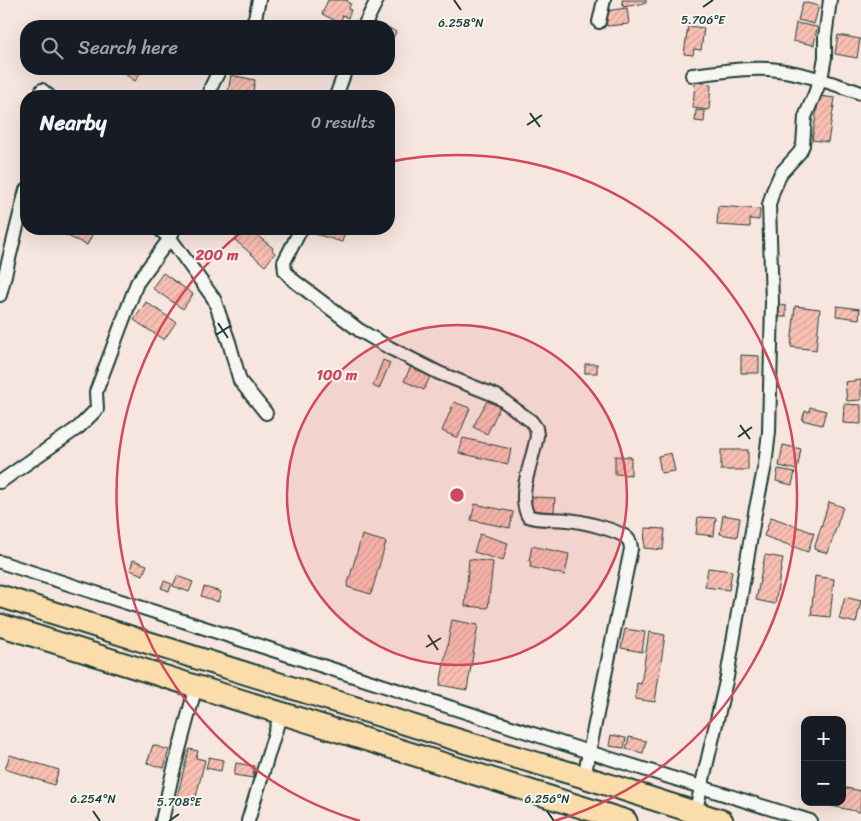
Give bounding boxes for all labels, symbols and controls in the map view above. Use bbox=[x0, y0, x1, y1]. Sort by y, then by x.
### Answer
text: 5.706°E bbox=[681, 9, 726, 31]
text: 6.258°N bbox=[438, 12, 484, 34]
search box bbox=[20, 20, 395, 75]
text: Search here bbox=[78, 31, 178, 64]
icon: search bbox=[38, 34, 66, 62]
text: Nearby bbox=[40, 104, 106, 142]
text: 0 results bbox=[311, 108, 375, 137]
text: 200 m bbox=[194, 242, 239, 268]
text: 100 m bbox=[317, 362, 358, 388]
centre of rings bbox=[448, 486, 466, 504]
map controls bbox=[801, 716, 846, 806]
button: + bbox=[801, 716, 846, 761]
button: − bbox=[801, 761, 846, 806]
text: 6.254°N bbox=[70, 788, 117, 810]
text: 6.256°N bbox=[525, 788, 570, 810]
text: 5.708°E bbox=[157, 791, 203, 813]

